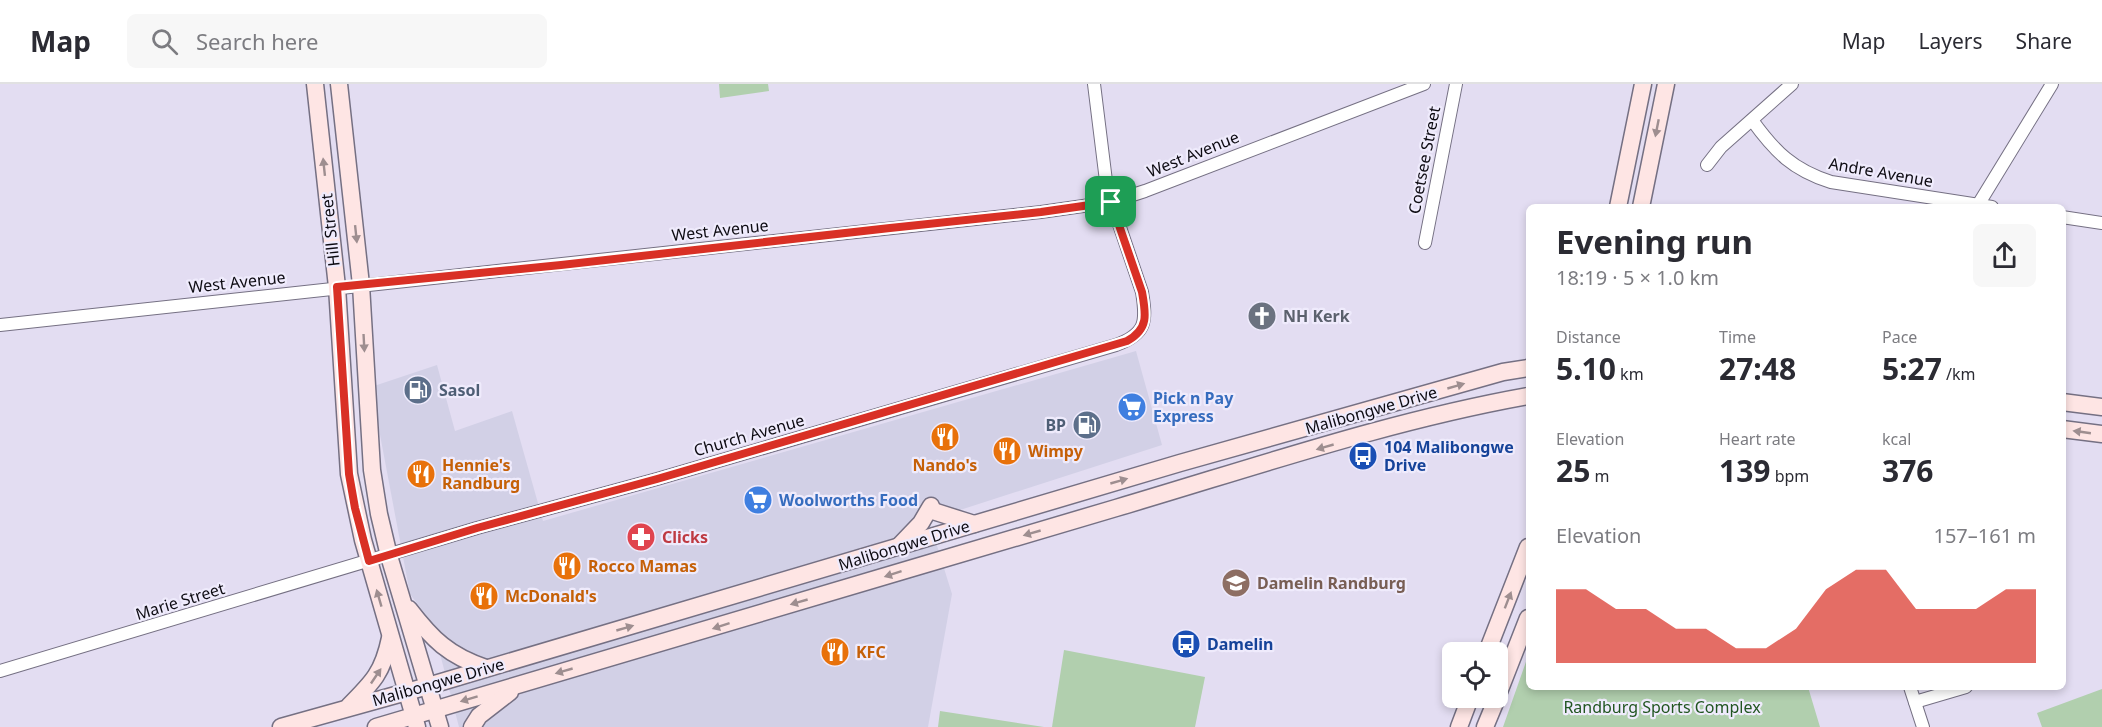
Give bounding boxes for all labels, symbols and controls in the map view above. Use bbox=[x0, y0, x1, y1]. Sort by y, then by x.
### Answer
search box bbox=[127, 14, 547, 68]
text: Map bbox=[30, 22, 91, 60]
icon: search bbox=[148, 25, 181, 58]
text: Search here bbox=[196, 26, 318, 56]
text: Map bbox=[1842, 27, 1886, 55]
text: Layers bbox=[1919, 27, 1983, 55]
text: Share bbox=[2016, 27, 2072, 55]
street label: Coetsee Street bbox=[1403, 104, 1445, 216]
one-way arrow bbox=[1652, 119, 1661, 138]
street label: West Avenue bbox=[1144, 126, 1242, 182]
street label: Andre Avenue bbox=[1827, 152, 1935, 192]
one-way arrow bbox=[319, 157, 329, 176]
pin bbox=[1085, 176, 1136, 227]
icon: arrive bbox=[1094, 185, 1127, 218]
street label: Hill Street bbox=[315, 192, 345, 267]
street label: West Avenue bbox=[670, 214, 770, 246]
text: Evening run bbox=[1556, 219, 1753, 264]
button: share bbox=[1973, 224, 2036, 287]
one-way arrow bbox=[351, 225, 360, 244]
text: 18:19 · 5 × 1.0 km bbox=[1556, 264, 1719, 291]
street label: West Avenue bbox=[187, 266, 287, 298]
church icon: NH Kerk bbox=[1246, 300, 1278, 332]
place label: NH Kerk bbox=[1283, 305, 1350, 327]
text: Distance bbox=[1556, 326, 1621, 348]
text: Time bbox=[1719, 326, 1756, 348]
text: Pace bbox=[1882, 326, 1917, 348]
one-way arrow bbox=[360, 334, 369, 353]
text: 5.10 bbox=[1556, 348, 1616, 389]
text: 27:48 bbox=[1719, 348, 1796, 389]
text: 5:27 bbox=[1882, 348, 1942, 389]
text: km bbox=[1616, 363, 1644, 385]
text: /km bbox=[1942, 363, 1976, 385]
fuel station icon: Sasol bbox=[402, 374, 434, 406]
place label: Sasol bbox=[439, 379, 480, 401]
street label: Malibongwe Drive bbox=[1302, 381, 1440, 439]
one-way arrow bbox=[1447, 381, 1465, 390]
place label: Pick n Pay Express bbox=[1153, 387, 1234, 427]
supermarket icon: Pick n Pay Express bbox=[1116, 391, 1148, 423]
street label: Church Avenue bbox=[691, 409, 807, 461]
fuel station icon: BP bbox=[1071, 409, 1103, 441]
place label: BP bbox=[1045, 414, 1066, 436]
restaurant icon: Nando's bbox=[929, 421, 961, 453]
one-way arrow bbox=[2073, 427, 2092, 436]
text: Elevation bbox=[1556, 428, 1624, 450]
text: Heart rate bbox=[1719, 428, 1795, 450]
text: kcal bbox=[1882, 428, 1911, 450]
restaurant icon: Wimpy bbox=[991, 435, 1023, 467]
place label: 104 Malibongwe Drive bbox=[1384, 436, 1514, 476]
place label: Wimpy bbox=[1028, 440, 1084, 462]
bus stop icon: 104 Malibongwe Drive bbox=[1347, 440, 1379, 472]
one-way arrow bbox=[1316, 443, 1334, 452]
text: 25 bbox=[1556, 450, 1590, 491]
text: 139 bbox=[1719, 450, 1770, 491]
text: 376 bbox=[1882, 450, 1933, 491]
place label: Hennie's Randburg bbox=[442, 454, 520, 494]
place label: Nando's bbox=[913, 454, 977, 476]
restaurant icon: Hennie's Randburg bbox=[405, 458, 437, 490]
text: m bbox=[1590, 465, 1609, 487]
text: bpm bbox=[1770, 465, 1809, 487]
one-way arrow bbox=[1110, 476, 1128, 485]
supermarket icon: Woolworths Food bbox=[742, 484, 774, 516]
place label: Woolworths Food bbox=[779, 489, 918, 511]
street label: Malibongwe Drive bbox=[836, 515, 972, 575]
pharmacy icon: Clicks bbox=[625, 521, 657, 553]
text: Elevation bbox=[1556, 522, 1641, 549]
text: 157–161 m bbox=[1933, 522, 2036, 549]
place label: Clicks bbox=[662, 526, 708, 548]
one-way arrow bbox=[1023, 529, 1041, 538]
restaurant icon: Rocco Mamas bbox=[551, 550, 583, 582]
place label: Rocco Mamas bbox=[588, 555, 697, 577]
school or university icon: Damelin Randburg bbox=[1220, 567, 1252, 599]
one-way arrow bbox=[884, 570, 902, 579]
place label: Damelin Randburg bbox=[1257, 572, 1406, 594]
street label: Marie Street bbox=[133, 577, 227, 625]
restaurant icon: McDonald's bbox=[468, 580, 500, 612]
place label: McDonald's bbox=[505, 585, 597, 607]
one-way arrow bbox=[374, 589, 384, 607]
one-way arrow bbox=[1503, 590, 1513, 608]
one-way arrow bbox=[790, 598, 808, 607]
one-way arrow bbox=[712, 622, 730, 632]
one-way arrow bbox=[616, 623, 634, 632]
bus stop icon: Damelin bbox=[1170, 628, 1202, 660]
place label: Damelin bbox=[1207, 633, 1273, 655]
restaurant icon: KFC bbox=[819, 636, 851, 668]
place label: KFC bbox=[856, 641, 886, 663]
map controls bbox=[1442, 642, 1508, 708]
button: locate bbox=[1442, 642, 1508, 708]
street label: Malibongwe Drive bbox=[369, 653, 507, 711]
one-way arrow bbox=[555, 667, 573, 676]
one-way arrow bbox=[370, 668, 381, 684]
one-way arrow bbox=[459, 695, 477, 705]
park label: Randburg Sports Complex bbox=[1563, 696, 1761, 718]

